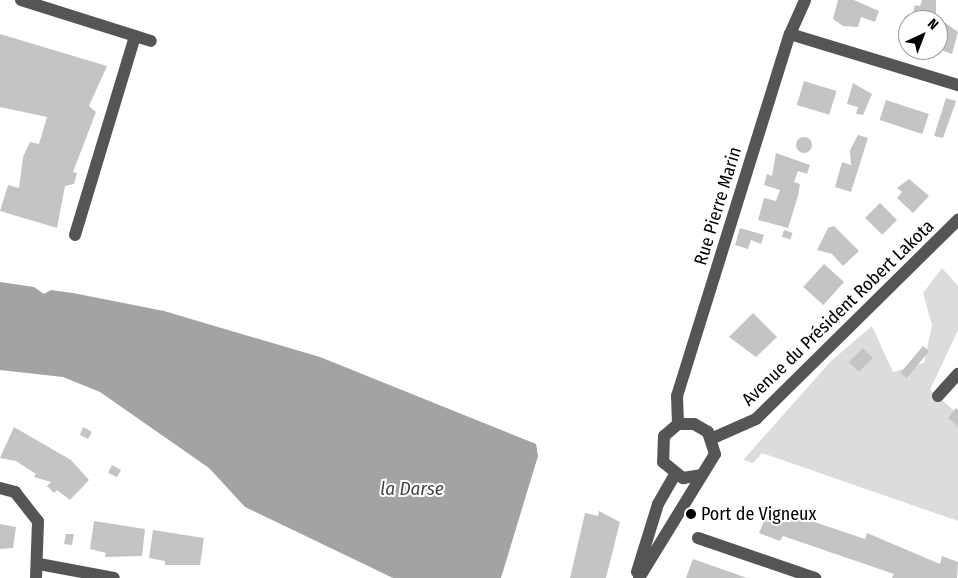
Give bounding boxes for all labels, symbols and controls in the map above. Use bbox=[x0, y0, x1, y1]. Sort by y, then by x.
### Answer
north arrow bbox=[898, 10, 948, 60]
text: N bbox=[924, 15, 942, 33]
street label: Rue Pierre Marin bbox=[690, 144, 746, 268]
street label: Avenue du Président Robert Lakota bbox=[738, 215, 938, 411]
water label: la Darse bbox=[380, 478, 444, 500]
place label: Port de Vigneux bbox=[701, 503, 816, 525]
marker: Port de Vigneux bbox=[685, 508, 697, 520]

